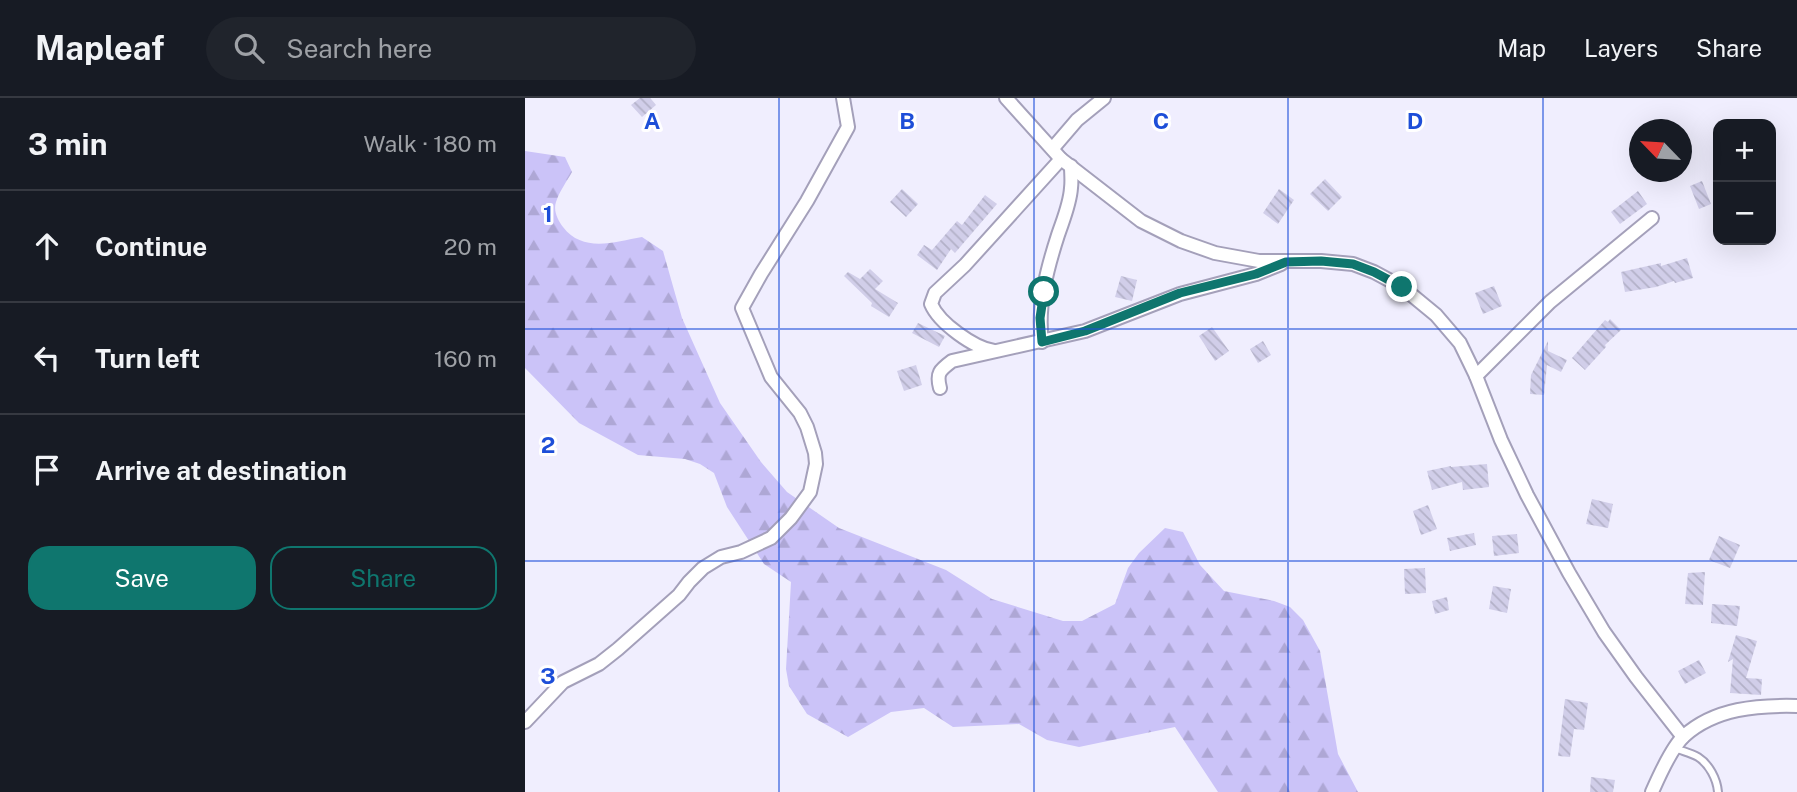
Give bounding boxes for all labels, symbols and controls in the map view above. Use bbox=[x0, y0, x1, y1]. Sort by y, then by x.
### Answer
search box bbox=[206, 17, 696, 80]
text: Mapleaf bbox=[35, 29, 164, 67]
icon: search bbox=[230, 29, 268, 67]
text: Search here bbox=[286, 33, 432, 64]
text: Map bbox=[1497, 34, 1546, 62]
text: Layers bbox=[1584, 34, 1658, 62]
text: Share bbox=[1696, 34, 1762, 62]
text: A bbox=[644, 107, 661, 134]
text: B bbox=[899, 107, 915, 134]
text: C bbox=[1153, 107, 1169, 134]
text: D bbox=[1407, 107, 1423, 134]
north arrow bbox=[1629, 119, 1692, 182]
map controls bbox=[1713, 119, 1776, 245]
button: + bbox=[1713, 119, 1776, 182]
text: 3 min bbox=[28, 126, 107, 162]
text: Walk · 180 m bbox=[364, 130, 497, 157]
button: − bbox=[1713, 182, 1776, 245]
text: 1 bbox=[543, 200, 553, 227]
icon: ahead bbox=[28, 227, 66, 265]
text: Continue bbox=[95, 231, 207, 262]
text: 20 m bbox=[444, 233, 497, 260]
route end bbox=[1386, 271, 1417, 302]
route start bbox=[1028, 276, 1059, 307]
icon: left bbox=[28, 339, 66, 377]
text: Turn left bbox=[95, 343, 200, 374]
text: 160 m bbox=[434, 345, 497, 372]
text: 2 bbox=[541, 431, 555, 458]
icon: arrive bbox=[28, 451, 66, 489]
text: Arrive at destination bbox=[95, 455, 347, 486]
button: Save bbox=[28, 546, 256, 610]
button: Share bbox=[270, 546, 497, 610]
text: 3 bbox=[540, 662, 556, 689]

